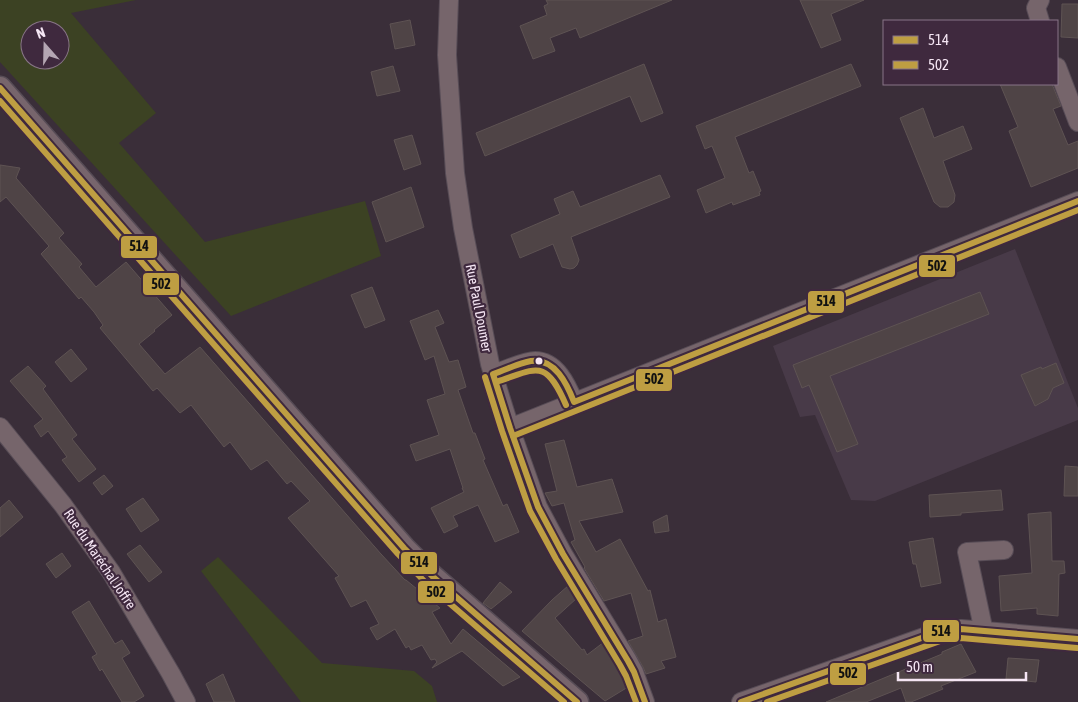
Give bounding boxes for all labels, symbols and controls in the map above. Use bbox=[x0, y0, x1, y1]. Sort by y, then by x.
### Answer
north arrow bbox=[20, 20, 70, 70]
legend bbox=[883, 20, 1058, 85]
text: N bbox=[34, 24, 47, 42]
text: 514 bbox=[928, 31, 949, 48]
text: 502 bbox=[928, 56, 949, 73]
line badge: 514 bbox=[120, 235, 158, 259]
text: 514 bbox=[129, 238, 149, 254]
line badge: 502 bbox=[918, 254, 956, 278]
text: 502 bbox=[927, 258, 947, 274]
street label: Rue Paul Doumer bbox=[463, 263, 496, 354]
line badge: 502 bbox=[142, 272, 180, 296]
text: 502 bbox=[151, 276, 171, 292]
line badge: 514 bbox=[807, 290, 845, 314]
text: 514 bbox=[816, 293, 836, 309]
unlabelled marker bbox=[534, 356, 544, 366]
line badge: 502 bbox=[635, 368, 673, 392]
text: 502 bbox=[644, 371, 664, 387]
street label: Rue du Maréchal Joffre bbox=[61, 506, 139, 612]
line badge: 514 bbox=[400, 551, 438, 575]
text: 514 bbox=[409, 554, 429, 570]
line badge: 502 bbox=[417, 580, 455, 604]
text: 502 bbox=[426, 584, 446, 600]
line badge: 514 bbox=[922, 619, 960, 643]
text: 514 bbox=[931, 623, 951, 639]
scale bar bbox=[898, 650, 1026, 682]
text: 50 m bbox=[906, 658, 933, 675]
line badge: 502 bbox=[829, 662, 867, 686]
text: 502 bbox=[838, 665, 858, 681]

